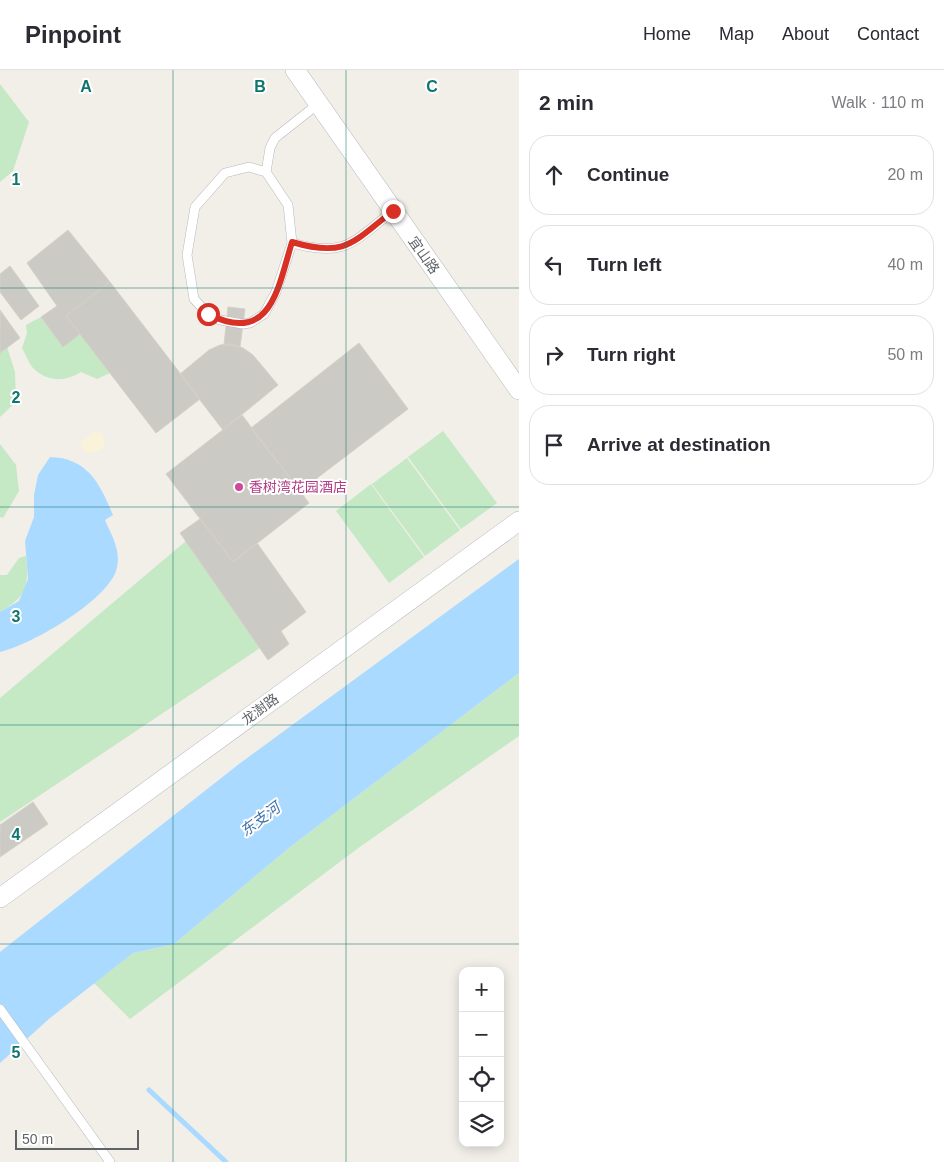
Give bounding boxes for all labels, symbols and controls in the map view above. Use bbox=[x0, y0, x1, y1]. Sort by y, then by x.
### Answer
text: Pinpoint bbox=[25, 21, 121, 48]
text: Home bbox=[643, 24, 691, 44]
text: Map bbox=[719, 24, 754, 44]
text: About bbox=[782, 24, 829, 44]
text: Contact bbox=[857, 24, 919, 44]
text: A bbox=[80, 78, 92, 95]
text: B bbox=[254, 78, 266, 95]
text: C bbox=[426, 78, 438, 95]
text: 2 min bbox=[539, 91, 594, 114]
text: Walk · 110 m bbox=[832, 94, 924, 111]
icon: ahead bbox=[540, 161, 568, 189]
text: Continue bbox=[587, 164, 669, 185]
text: 20 m bbox=[887, 166, 923, 183]
text: 1 bbox=[12, 171, 21, 188]
route end bbox=[382, 200, 405, 223]
street label: 宜山路 bbox=[405, 233, 443, 277]
icon: left bbox=[540, 251, 568, 279]
text: Turn left bbox=[587, 254, 662, 275]
text: 40 m bbox=[887, 256, 923, 273]
route start bbox=[197, 303, 220, 326]
icon: right bbox=[540, 341, 568, 369]
text: Turn right bbox=[587, 344, 675, 365]
text: 50 m bbox=[887, 346, 923, 363]
text: 2 bbox=[12, 389, 21, 406]
icon: arrive bbox=[540, 431, 568, 459]
text: Arrive at destination bbox=[587, 434, 771, 455]
place label: 香树湾花园酒店 bbox=[249, 479, 347, 495]
marker: 香树湾花园酒店 bbox=[233, 481, 245, 493]
text: 3 bbox=[12, 608, 21, 625]
street label: 龙澍路 bbox=[238, 690, 282, 728]
water label: 东支河 bbox=[237, 797, 285, 839]
text: 4 bbox=[12, 826, 21, 843]
map controls bbox=[459, 967, 504, 1147]
button: + bbox=[459, 967, 504, 1012]
button: − bbox=[459, 1012, 504, 1057]
text: 5 bbox=[12, 1044, 21, 1061]
button: locate bbox=[459, 1057, 504, 1102]
button: layers bbox=[459, 1102, 504, 1147]
scale bar bbox=[15, 1127, 139, 1150]
text: 50 m bbox=[22, 1131, 53, 1147]

